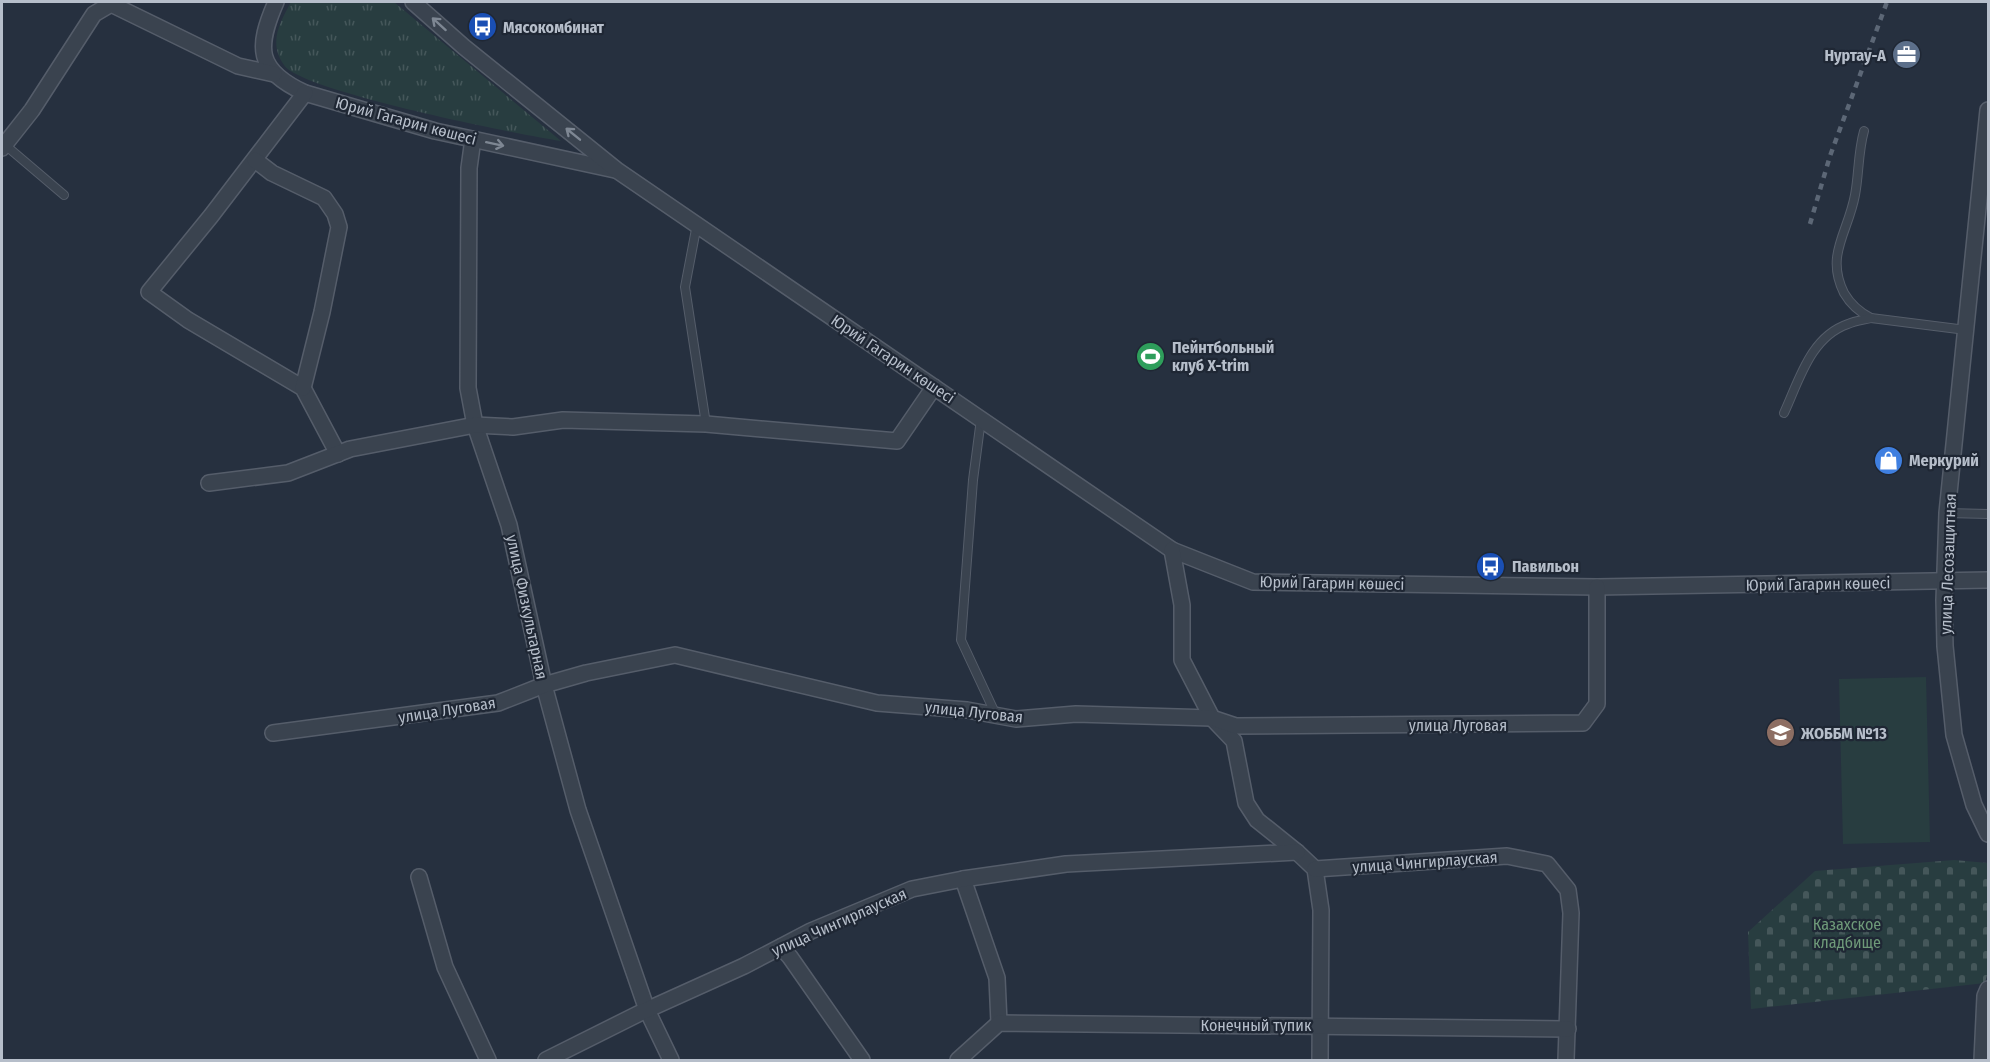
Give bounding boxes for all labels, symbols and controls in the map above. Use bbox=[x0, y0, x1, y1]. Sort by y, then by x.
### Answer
bus stop icon: Мясокомбинат bbox=[466, 11, 498, 43]
one-way arrow bbox=[431, 17, 446, 31]
place label: Мясокомбинат bbox=[503, 18, 604, 37]
office icon: Нуртау-А bbox=[1891, 39, 1923, 71]
place label: Нуртау-А bbox=[1824, 46, 1886, 65]
street label: Юрий Гагарин көшесі bbox=[334, 93, 478, 149]
one-way arrow bbox=[566, 127, 581, 141]
one-way arrow bbox=[485, 139, 504, 150]
street label: Юрий Гагарин көшесі bbox=[828, 311, 958, 407]
place label: Пейнтбольный клуб X-trim bbox=[1172, 338, 1274, 375]
sports icon: Пейнтбольный клуб X-trim bbox=[1135, 340, 1167, 372]
shop icon: Меркурий bbox=[1872, 444, 1904, 476]
place label: Меркурий bbox=[1909, 451, 1979, 470]
street label: улица Лесозащитная bbox=[1936, 493, 1960, 635]
street label: улица Физкультарная bbox=[502, 533, 552, 681]
bus stop icon: Павильон bbox=[1475, 550, 1507, 582]
place label: Павильон bbox=[1512, 557, 1579, 576]
street label: Юрий Гагарин көшесі bbox=[1259, 572, 1405, 594]
street label: Юрий Гагарин көшесі bbox=[1745, 573, 1891, 595]
street label: улица Луговая bbox=[397, 693, 497, 727]
street label: улица Луговая bbox=[924, 697, 1024, 727]
street label: улица Луговая bbox=[1409, 716, 1507, 735]
school or university icon: ЖОББМ №13 bbox=[1764, 717, 1796, 749]
place label: ЖОББМ №13 bbox=[1800, 724, 1887, 743]
street label: улица Чингирлауская bbox=[1352, 847, 1498, 877]
street label: улица Чингирлауская bbox=[769, 884, 909, 960]
park label: Казахское кладбище bbox=[1813, 915, 1881, 952]
street label: Конечный тупик bbox=[1201, 1016, 1312, 1035]

